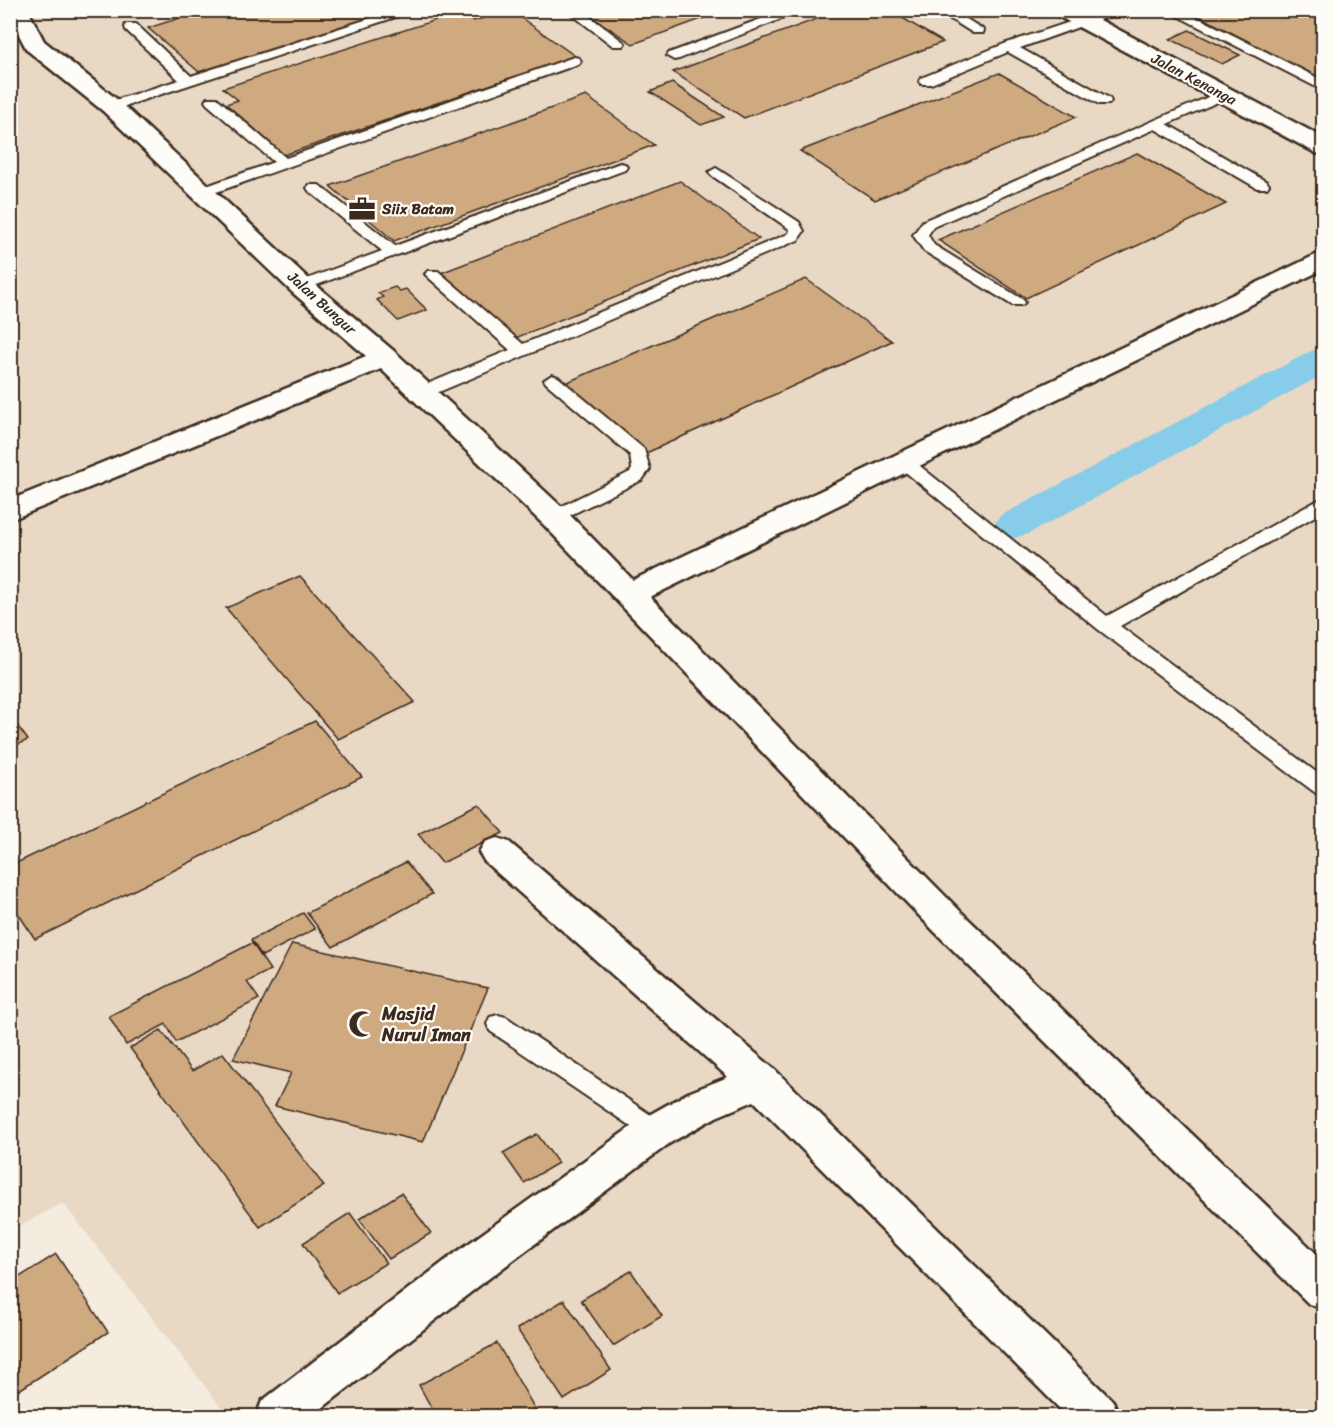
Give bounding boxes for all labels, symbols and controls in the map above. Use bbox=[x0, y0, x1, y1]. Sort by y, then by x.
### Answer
street label: Jalan Kenanga bbox=[1146, 45, 1242, 113]
office icon: Siix Batam bbox=[347, 194, 377, 224]
place label: Siix Batam bbox=[381, 196, 454, 222]
street label: Jalan Bungur bbox=[281, 264, 363, 342]
place label: Masjid Nurul Iman bbox=[381, 998, 471, 1051]
mosque icon: Masjid Nurul Iman bbox=[347, 1009, 377, 1039]

